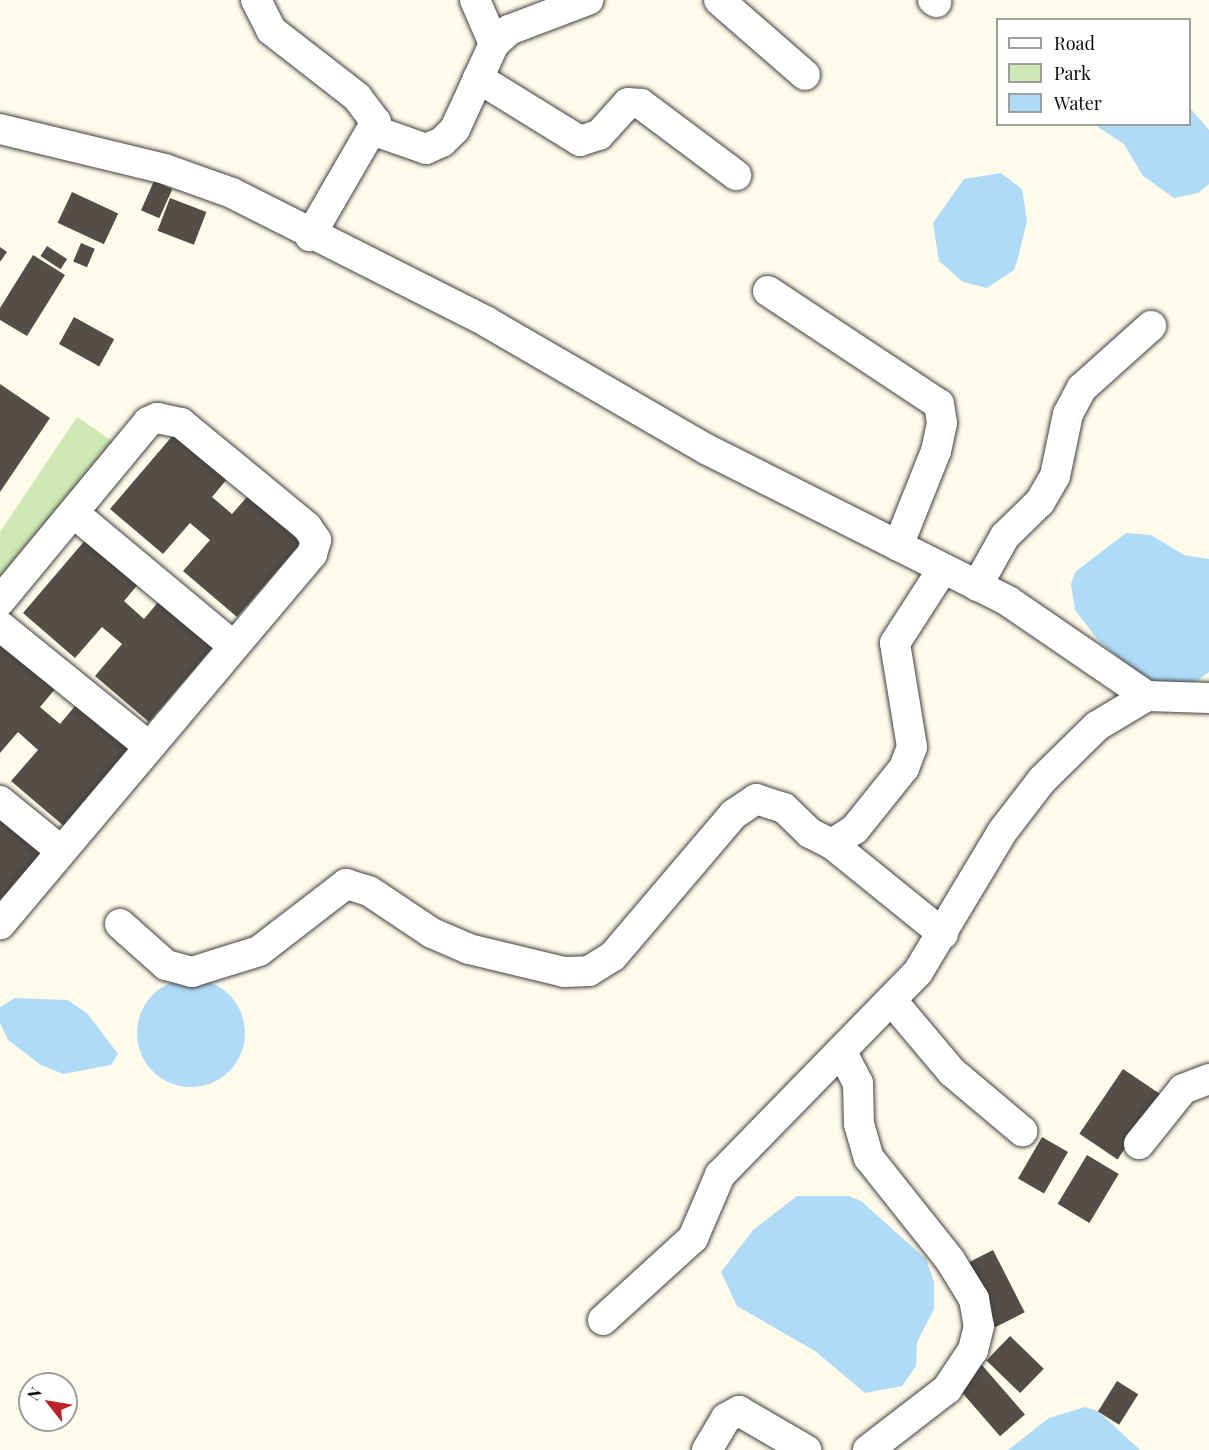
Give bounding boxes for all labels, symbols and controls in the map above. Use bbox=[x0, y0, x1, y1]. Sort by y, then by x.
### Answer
legend bbox=[996, 18, 1191, 126]
text: Road bbox=[1054, 31, 1095, 55]
text: Park bbox=[1054, 61, 1091, 85]
text: Water bbox=[1054, 91, 1102, 115]
north arrow bbox=[18, 1372, 78, 1432]
text: N bbox=[22, 1383, 46, 1404]

